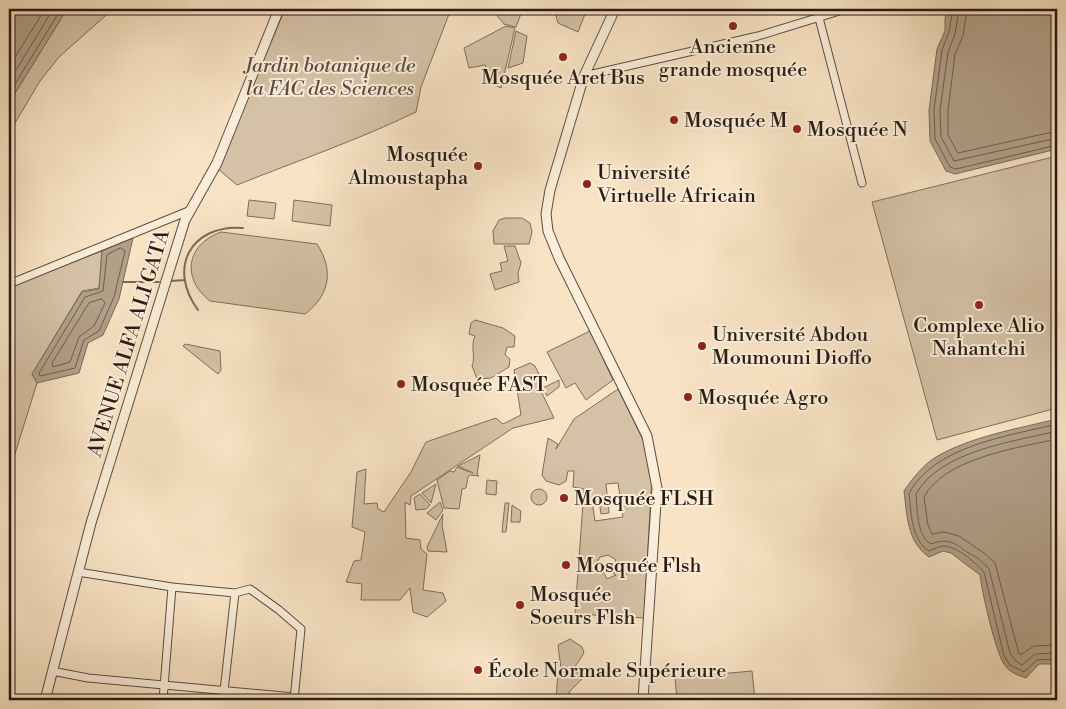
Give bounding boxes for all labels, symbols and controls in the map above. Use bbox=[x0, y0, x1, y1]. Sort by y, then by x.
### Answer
marker: Ancienne grande mosquée bbox=[727, 20, 739, 32]
place label: Ancienne grande mosquée bbox=[659, 35, 807, 83]
marker: Mosquée Aret Bus bbox=[557, 51, 569, 63]
park label: Jardin botanique de la FAC des Sciences bbox=[243, 54, 416, 102]
place label: Mosquée Aret Bus bbox=[481, 66, 645, 91]
place label: Mosquée M bbox=[684, 109, 788, 134]
marker: Mosquée M bbox=[668, 114, 680, 126]
place label: Mosquée N bbox=[807, 118, 908, 143]
marker: Mosquée N bbox=[791, 123, 803, 135]
place label: Mosquée Almoustapha bbox=[347, 143, 469, 191]
marker: Mosquée Almoustapha bbox=[472, 160, 484, 172]
place label: Université Virtuelle Africain bbox=[596, 161, 756, 209]
marker: Université Virtuelle Africain bbox=[581, 178, 593, 190]
street label: AVENUE ALFA ALI GATA bbox=[83, 225, 176, 461]
marker: Complexe Alio Nahantchi bbox=[973, 299, 985, 311]
place label: Complexe Alio Nahantchi bbox=[913, 314, 1045, 362]
place label: Université Abdou Moumouni Dioffo bbox=[712, 323, 872, 371]
marker: Université Abdou Moumouni Dioffo bbox=[696, 340, 708, 352]
place label: Mosquée FAST bbox=[411, 373, 547, 398]
marker: Mosquée FAST bbox=[395, 378, 407, 390]
place label: Mosquée Agro bbox=[698, 386, 829, 411]
marker: Mosquée Agro bbox=[682, 391, 694, 403]
place label: Mosquée FLSH bbox=[574, 487, 714, 512]
marker: Mosquée FLSH bbox=[558, 492, 570, 504]
place label: Mosquée Flsh bbox=[576, 554, 702, 579]
marker: Mosquée Flsh bbox=[560, 559, 572, 571]
place label: Mosquée Soeurs Flsh bbox=[530, 583, 636, 631]
marker: Mosquée Soeurs Flsh bbox=[514, 599, 526, 611]
place label: École Normale Supérieure bbox=[488, 658, 726, 684]
marker: École Normale Supérieure bbox=[472, 664, 484, 676]

